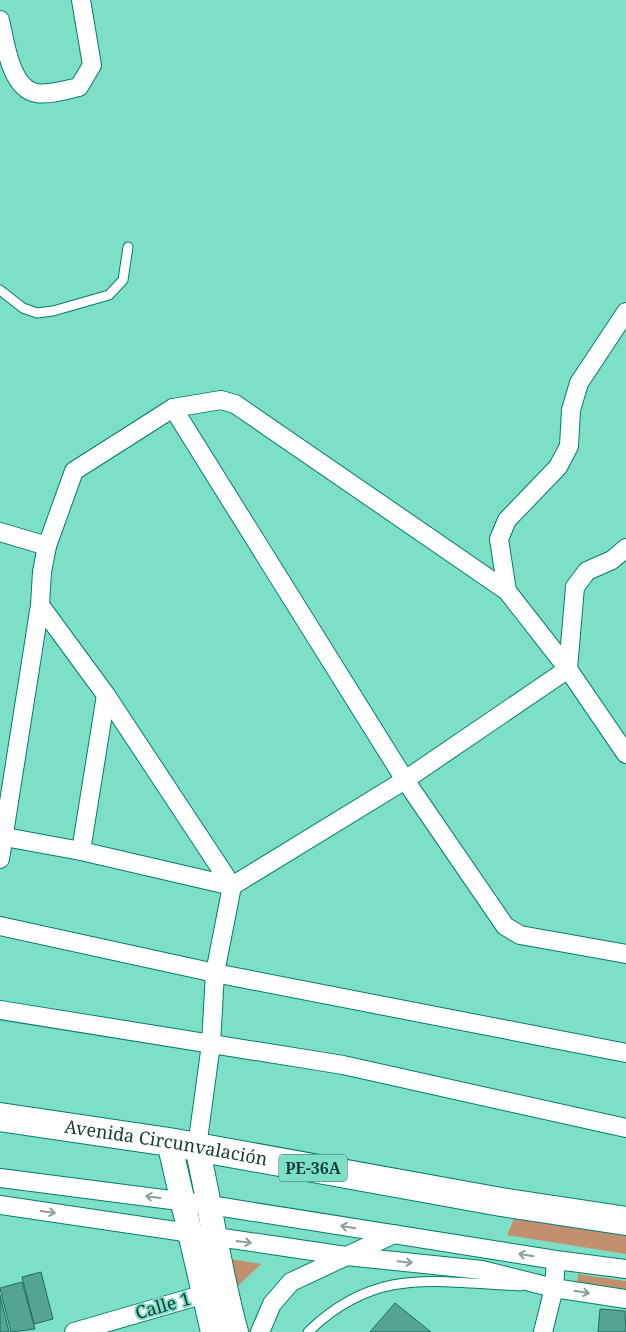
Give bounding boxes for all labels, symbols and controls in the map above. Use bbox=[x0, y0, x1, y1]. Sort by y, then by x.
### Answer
street label: Avenida Circunvalación bbox=[63, 1114, 270, 1171]
road number: PE-36A bbox=[279, 1154, 347, 1182]
one-way arrow bbox=[145, 1192, 161, 1202]
one-way arrow bbox=[40, 1208, 56, 1218]
one-way arrow bbox=[340, 1221, 356, 1231]
one-way arrow bbox=[235, 1237, 251, 1247]
one-way arrow bbox=[518, 1250, 534, 1260]
one-way arrow bbox=[396, 1257, 412, 1267]
street label: Calle 1 bbox=[132, 1286, 193, 1324]
one-way arrow bbox=[573, 1288, 589, 1298]

